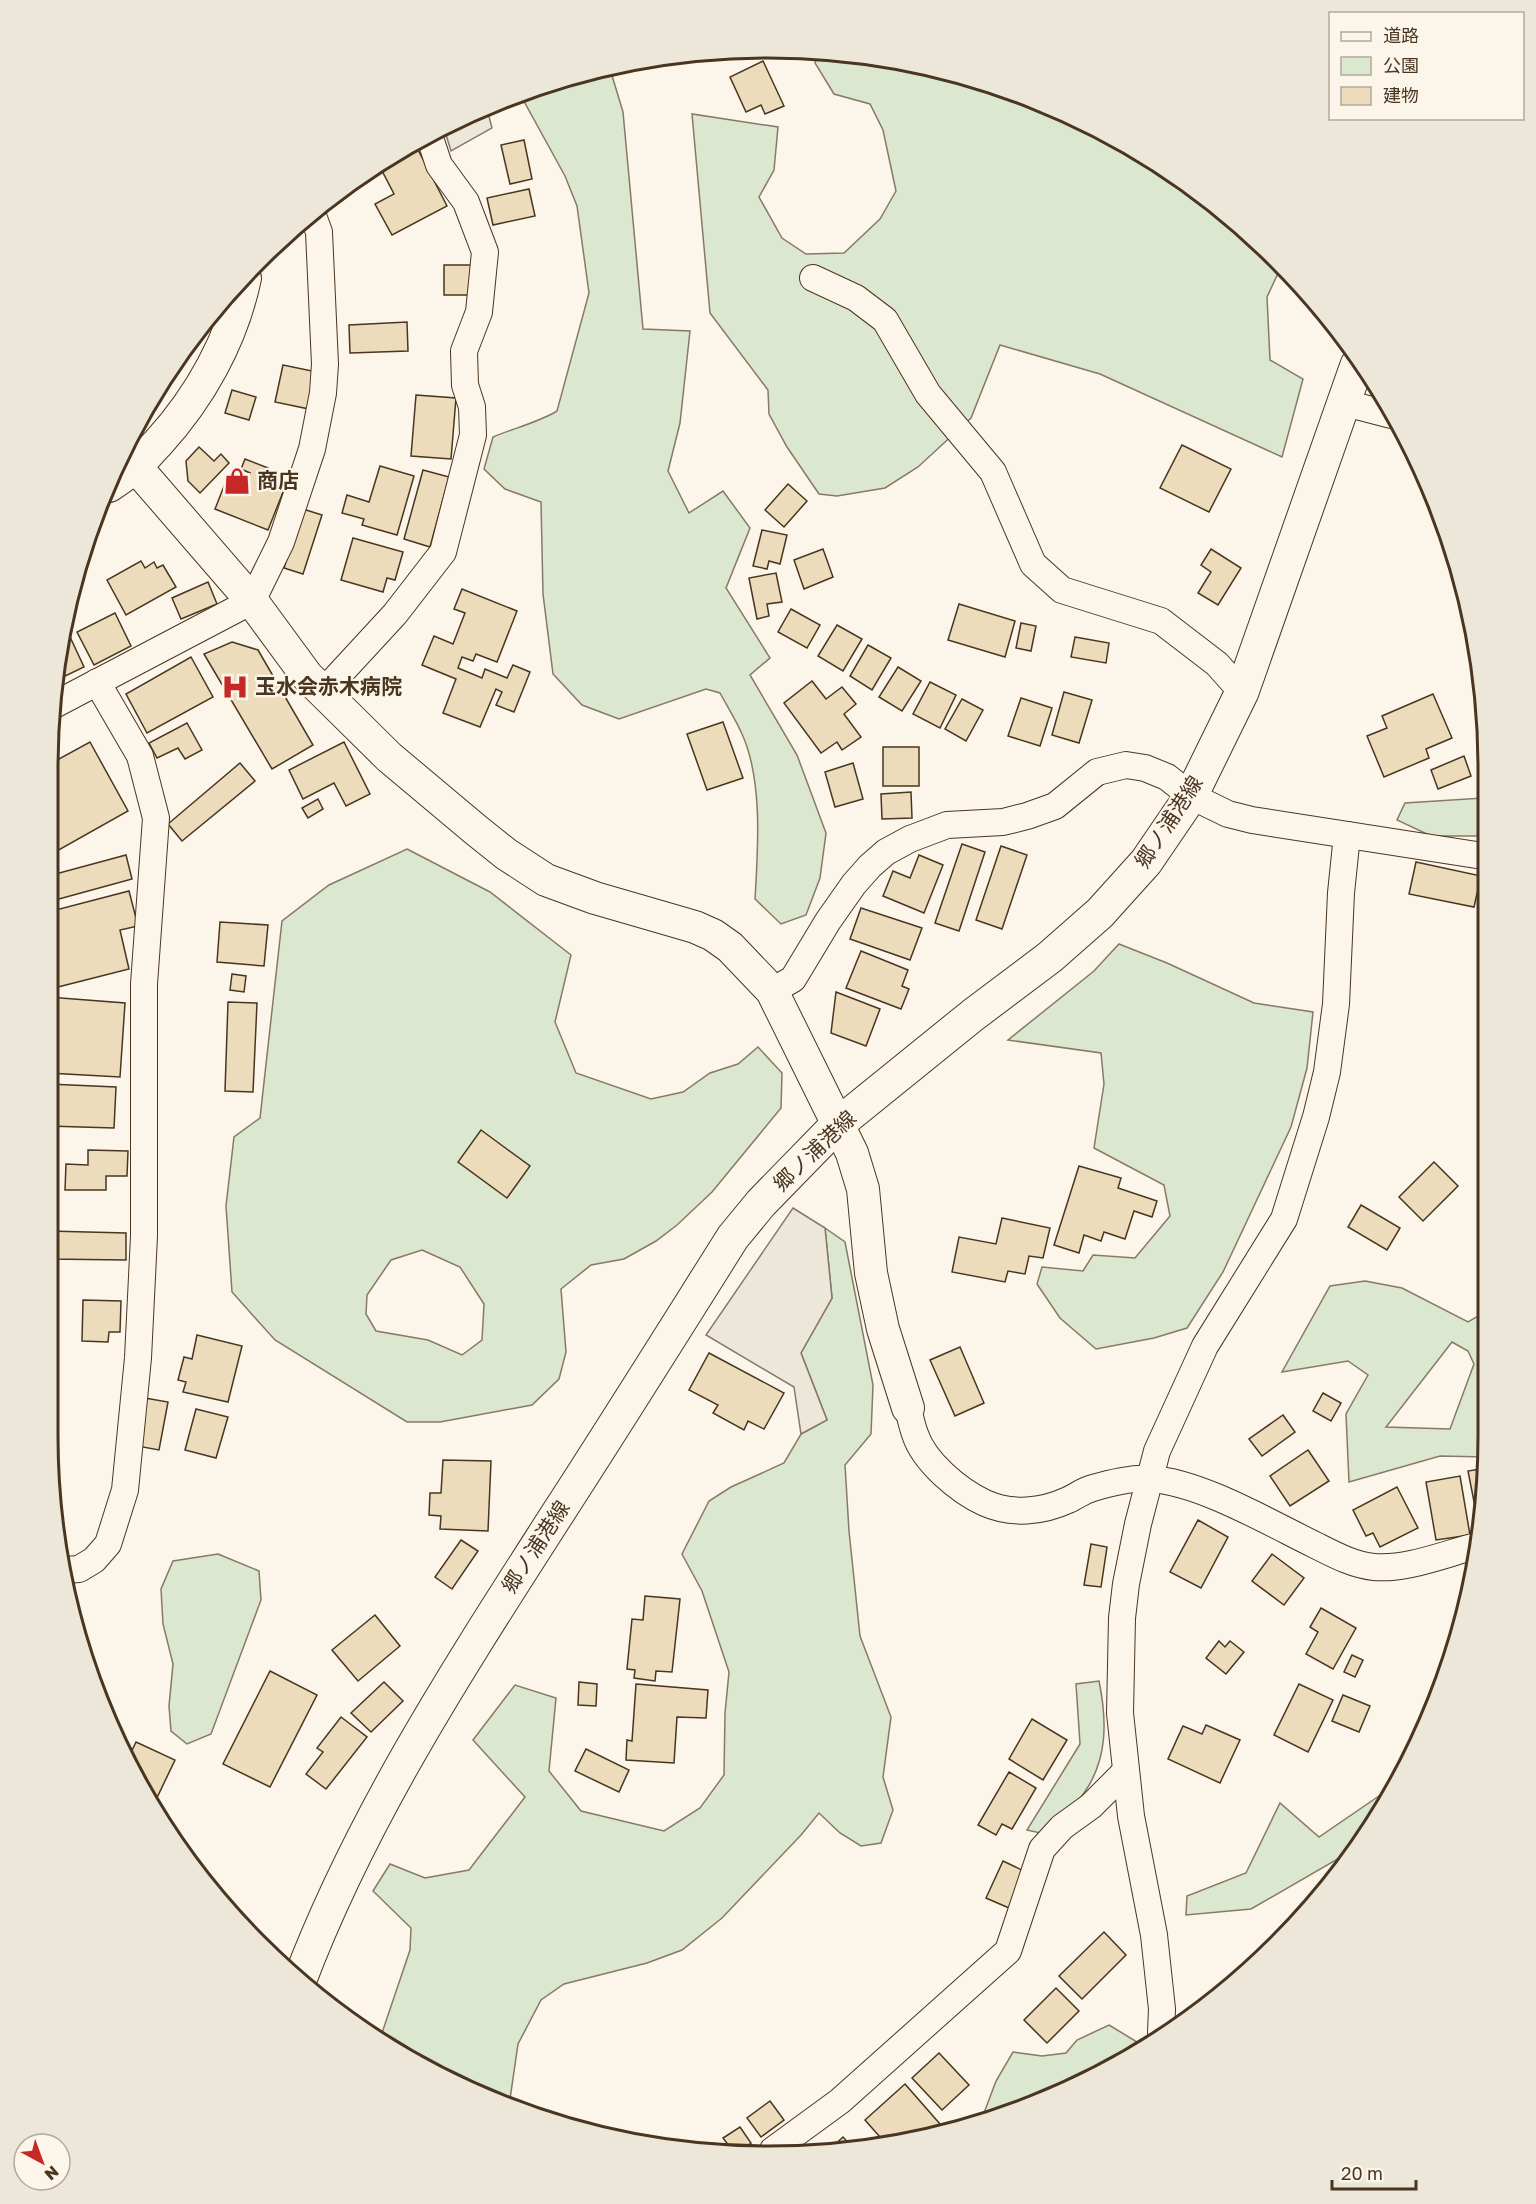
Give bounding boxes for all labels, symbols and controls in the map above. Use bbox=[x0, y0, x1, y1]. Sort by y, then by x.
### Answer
legend bbox=[1329, 12, 1524, 120]
text: 道路 bbox=[1383, 24, 1419, 46]
text: 公園 bbox=[1383, 54, 1419, 76]
text: 建物 bbox=[1383, 84, 1419, 106]
shop icon: 商店 bbox=[222, 466, 252, 496]
place label: 商店 bbox=[257, 467, 299, 493]
hospital icon: 玉水会赤木病院 bbox=[220, 672, 250, 702]
place label: 玉水会赤木病院 bbox=[255, 673, 402, 699]
street label: 郷ノ浦港線 bbox=[1129, 770, 1208, 873]
street label: 郷ノ浦港線 bbox=[768, 1104, 861, 1196]
street label: 郷ノ浦港線 bbox=[496, 1495, 575, 1598]
north arrow bbox=[12, 2132, 72, 2192]
scale bar bbox=[1332, 2153, 1416, 2191]
text: N bbox=[41, 2162, 63, 2185]
text: 20 m bbox=[1341, 2162, 1383, 2184]

